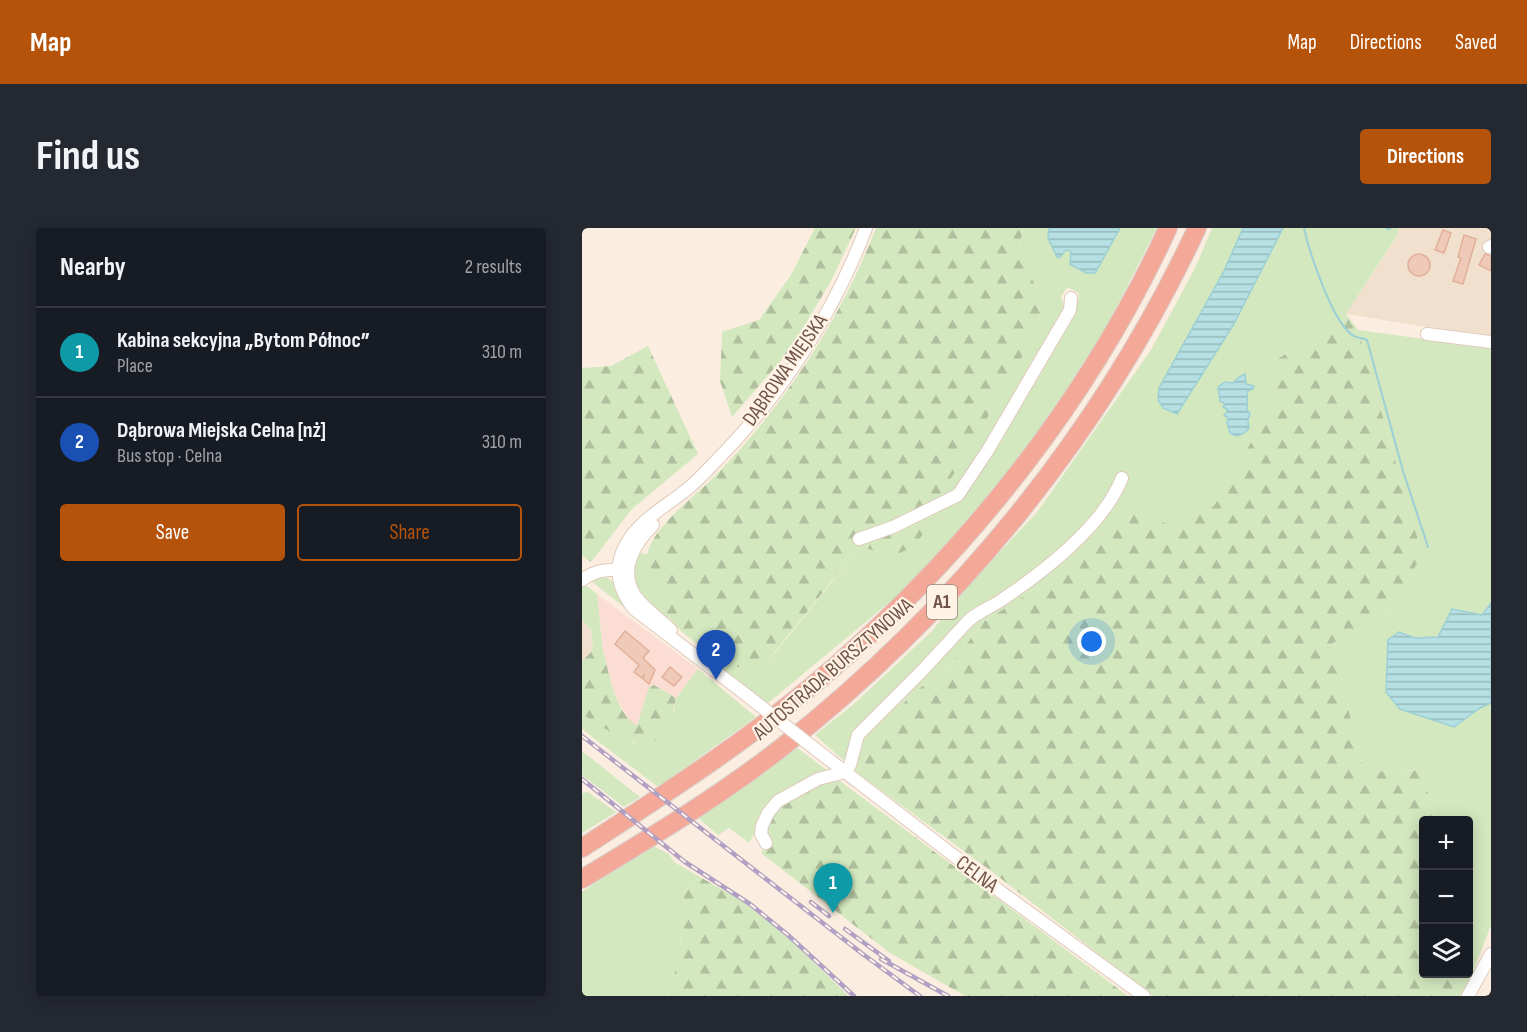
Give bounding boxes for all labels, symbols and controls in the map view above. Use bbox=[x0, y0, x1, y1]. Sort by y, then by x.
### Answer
text: Map bbox=[30, 26, 71, 59]
text: Map bbox=[1287, 30, 1317, 55]
text: Directions bbox=[1350, 30, 1422, 55]
text: Saved bbox=[1455, 30, 1497, 55]
button: Directions bbox=[1360, 129, 1491, 184]
text: Find us bbox=[36, 131, 140, 182]
text: Nearby bbox=[60, 252, 126, 283]
text: 2 results bbox=[465, 255, 522, 279]
street label: DĄBROWA MIEJSKA bbox=[737, 308, 833, 431]
text: Kabina sekcyjna „Bytom Północ” bbox=[117, 327, 370, 354]
text: 1 bbox=[76, 340, 83, 364]
text: 310 m bbox=[482, 340, 522, 364]
text: Place bbox=[117, 354, 153, 378]
text: Dąbrowa Miejska Celna [nż] bbox=[117, 417, 326, 444]
text: 2 bbox=[75, 430, 84, 454]
text: 310 m bbox=[482, 430, 522, 454]
text: Bus stop · Celna bbox=[117, 444, 222, 468]
button: Save bbox=[60, 504, 285, 561]
button: Share bbox=[297, 504, 522, 561]
road number: A1 bbox=[927, 585, 957, 619]
street label: AUTOSTRADA BURSZTYNOWA bbox=[747, 592, 919, 746]
your location bbox=[1077, 627, 1106, 656]
pin: 2 bbox=[696, 630, 736, 680]
map controls bbox=[1419, 816, 1473, 978]
button: + bbox=[1419, 816, 1473, 870]
street label: CELNA bbox=[951, 850, 1004, 899]
pin: 1 bbox=[814, 864, 852, 913]
button: − bbox=[1419, 870, 1473, 924]
button: layers bbox=[1419, 924, 1473, 978]

